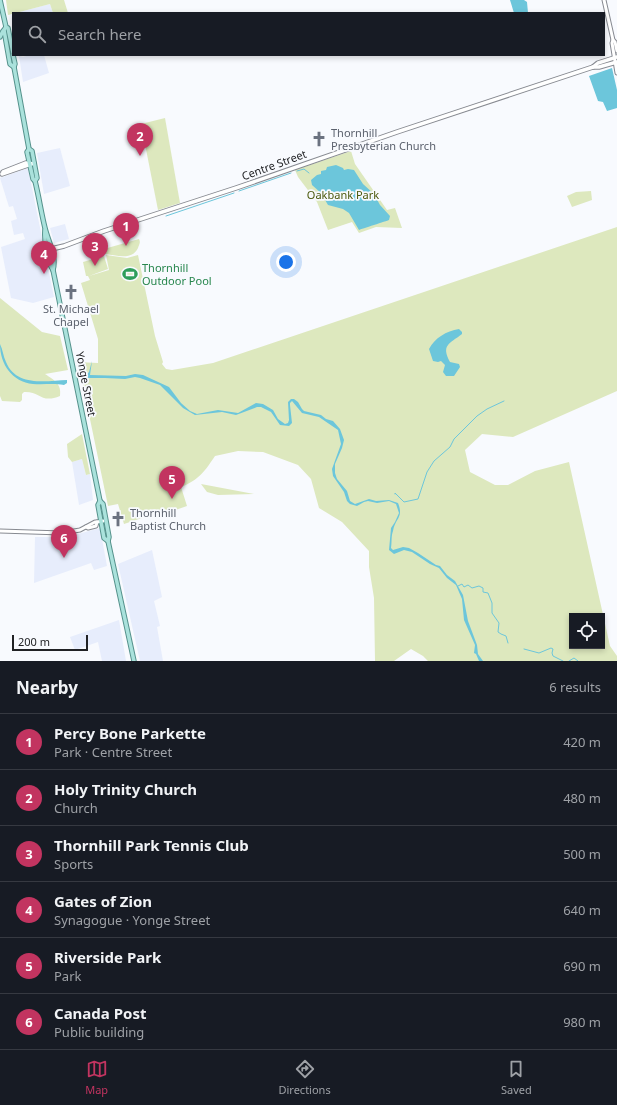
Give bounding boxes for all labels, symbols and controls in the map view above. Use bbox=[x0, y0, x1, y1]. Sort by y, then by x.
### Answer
search box bbox=[12, 12, 605, 56]
icon: search bbox=[26, 23, 48, 45]
text: Search here bbox=[58, 24, 141, 44]
pin: 2 bbox=[127, 123, 153, 156]
place label: Thornhill Presbyterian Church bbox=[331, 125, 436, 153]
church icon: Thornhill Presbyterian Church bbox=[310, 130, 328, 148]
street label: Centre Street bbox=[239, 146, 308, 183]
park label: Oakbank Park bbox=[307, 187, 379, 202]
pin: 1 bbox=[113, 213, 139, 246]
pin: 3 bbox=[82, 233, 108, 266]
pin: 4 bbox=[31, 241, 57, 274]
your location bbox=[276, 252, 296, 272]
place label: Thornhill Outdoor Pool bbox=[142, 260, 212, 288]
sports icon: Thornhill Outdoor Pool bbox=[121, 265, 139, 283]
church icon: St. Michael Chapel bbox=[62, 283, 80, 301]
place label: St. Michael Chapel bbox=[43, 301, 99, 329]
street label: Yonge Street bbox=[73, 350, 100, 418]
pin: 5 bbox=[159, 466, 185, 499]
place label: Thornhill Baptist Church bbox=[130, 505, 206, 533]
church icon: Thornhill Baptist Church bbox=[109, 510, 127, 528]
pin: 6 bbox=[51, 525, 77, 558]
map controls bbox=[569, 613, 605, 649]
button: locate bbox=[569, 613, 605, 649]
scale bar bbox=[12, 633, 88, 652]
text: 200 m bbox=[18, 634, 50, 649]
text: Nearby bbox=[16, 676, 78, 699]
text: 6 results bbox=[549, 678, 601, 696]
text: Percy Bone Parkette bbox=[54, 723, 206, 743]
text: 1 bbox=[25, 733, 33, 751]
text: 420 m bbox=[563, 733, 601, 751]
text: Park · Centre Street bbox=[54, 743, 172, 761]
text: Holy Trinity Church bbox=[54, 779, 197, 799]
text: 2 bbox=[25, 789, 33, 807]
text: 480 m bbox=[563, 789, 601, 807]
text: Church bbox=[54, 799, 98, 817]
text: Thornhill Park Tennis Club bbox=[54, 835, 249, 855]
text: 3 bbox=[25, 845, 33, 863]
text: 500 m bbox=[563, 845, 601, 863]
text: Sports bbox=[54, 855, 93, 873]
text: Gates of Zion bbox=[54, 891, 152, 911]
text: 4 bbox=[25, 901, 33, 919]
text: 640 m bbox=[563, 901, 601, 919]
text: Synagogue · Yonge Street bbox=[54, 911, 210, 929]
text: Riverside Park bbox=[54, 947, 161, 967]
text: 5 bbox=[25, 957, 33, 975]
text: 690 m bbox=[563, 957, 601, 975]
text: Park bbox=[54, 967, 81, 985]
text: Canada Post bbox=[54, 1003, 146, 1023]
text: 6 bbox=[25, 1013, 33, 1031]
text: 980 m bbox=[563, 1013, 601, 1031]
text: Public building bbox=[54, 1023, 144, 1041]
tab: Map bbox=[85, 1058, 108, 1097]
tab: Directions bbox=[278, 1058, 331, 1097]
tab: Saved bbox=[501, 1058, 532, 1097]

